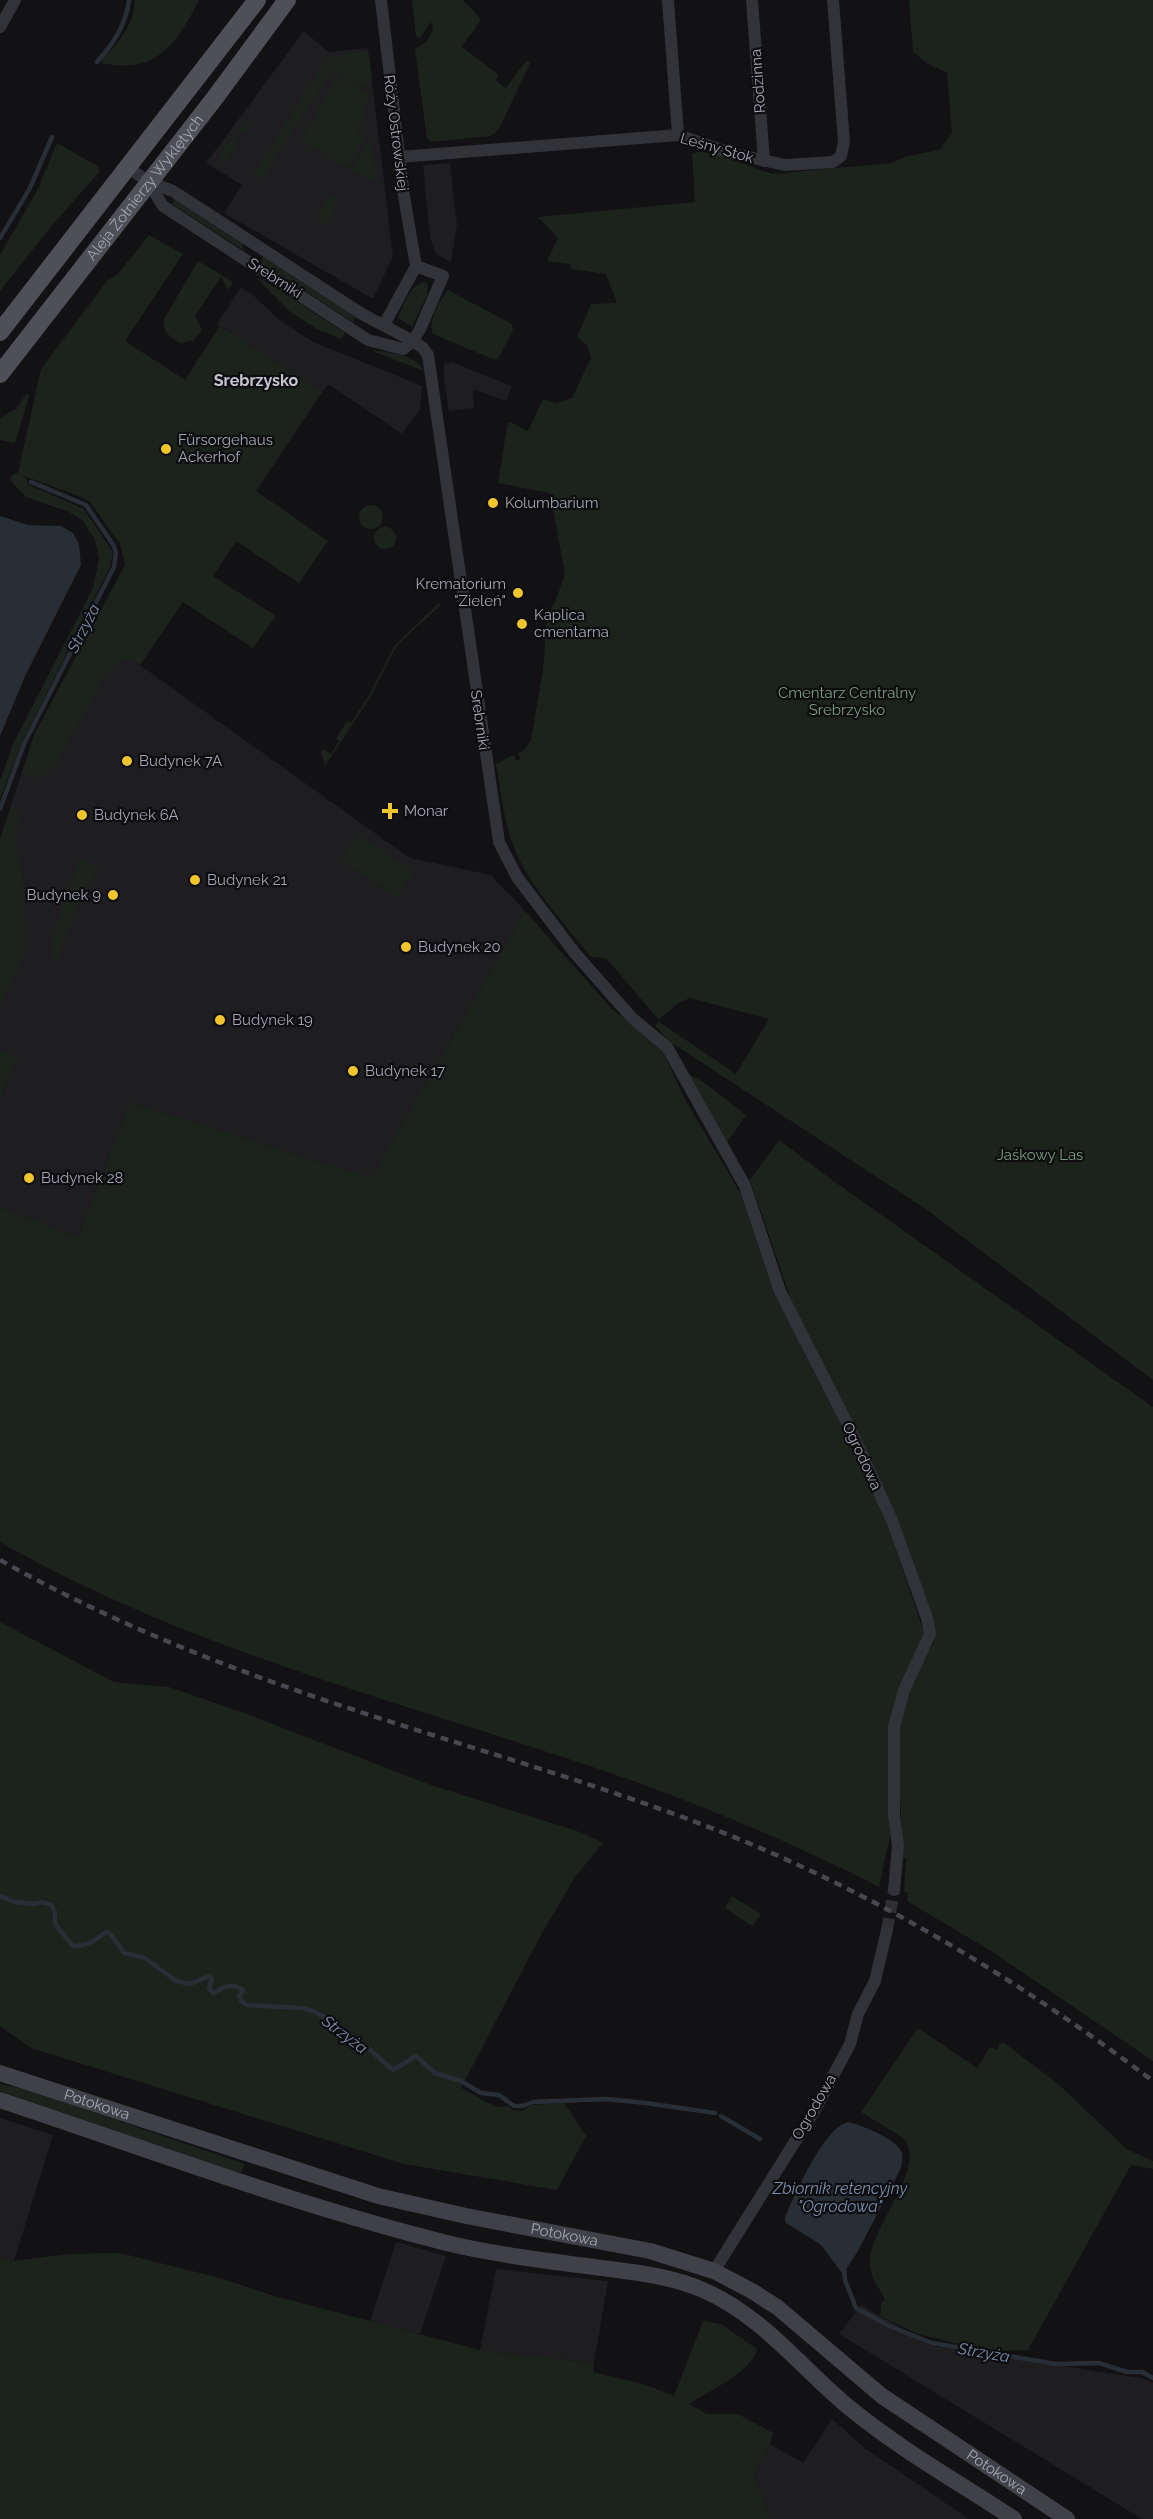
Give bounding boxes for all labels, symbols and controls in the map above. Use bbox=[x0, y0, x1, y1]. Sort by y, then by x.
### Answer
street label: Rodzinna bbox=[747, 48, 769, 114]
street label: Róży Ostrowskiej bbox=[380, 74, 412, 192]
street label: Aleja Żołnierzy Wyklętych bbox=[83, 111, 207, 264]
street label: Leśny Stok bbox=[678, 129, 756, 167]
street label: Srebrniki bbox=[245, 254, 305, 302]
district label: Srebrzysko bbox=[214, 371, 298, 390]
place label: Fürsorgehaus Ackerhof bbox=[178, 431, 273, 466]
marker: Fürsorgehaus Ackerhof bbox=[159, 442, 173, 456]
place label: Kolumbarium bbox=[505, 494, 599, 512]
marker: Kolumbarium bbox=[486, 496, 500, 510]
place label: Krematorium "Zieleń" bbox=[416, 575, 506, 610]
marker: Krematorium "Zieleń" bbox=[511, 586, 525, 600]
water label: Strzyża bbox=[63, 600, 104, 657]
place label: Kaplica cmentarna bbox=[534, 606, 609, 641]
marker: Kaplica cmentarna bbox=[515, 617, 529, 631]
park label: Cmentarz Centralny Srebrzysko bbox=[778, 684, 916, 719]
street label: Srebrniki bbox=[467, 689, 493, 751]
place label: Budynek 7A bbox=[139, 752, 222, 770]
marker: Budynek 7A bbox=[120, 754, 134, 768]
marker: Monar bbox=[381, 802, 399, 820]
place label: Monar bbox=[404, 802, 449, 820]
place label: Budynek 6A bbox=[94, 806, 179, 824]
marker: Budynek 6A bbox=[75, 808, 89, 822]
place label: Budynek 21 bbox=[207, 871, 288, 889]
marker: Budynek 21 bbox=[188, 873, 202, 887]
place label: Budynek 9 bbox=[27, 886, 101, 904]
marker: Budynek 9 bbox=[106, 888, 120, 902]
place label: Budynek 20 bbox=[418, 938, 501, 956]
marker: Budynek 20 bbox=[399, 940, 413, 954]
place label: Budynek 19 bbox=[232, 1011, 313, 1029]
marker: Budynek 19 bbox=[213, 1013, 227, 1027]
place label: Budynek 17 bbox=[365, 1062, 445, 1080]
marker: Budynek 17 bbox=[346, 1064, 360, 1078]
park label: Jaśkowy Las bbox=[997, 1146, 1083, 1164]
place label: Budynek 28 bbox=[41, 1169, 124, 1187]
marker: Budynek 28 bbox=[22, 1171, 36, 1185]
street label: Ogrodowa bbox=[838, 1419, 886, 1493]
water label: Strzyża bbox=[317, 2011, 372, 2058]
street label: Ogrodowa bbox=[788, 2071, 840, 2143]
street label: Potokowa bbox=[62, 2085, 132, 2124]
water label: Zbiornik retencyjny "Ogrodowa" bbox=[772, 2179, 908, 2216]
street label: Potokowa bbox=[529, 2220, 600, 2250]
water label: Strzyża bbox=[956, 2338, 1012, 2366]
street label: Potokowa bbox=[963, 2446, 1030, 2499]

